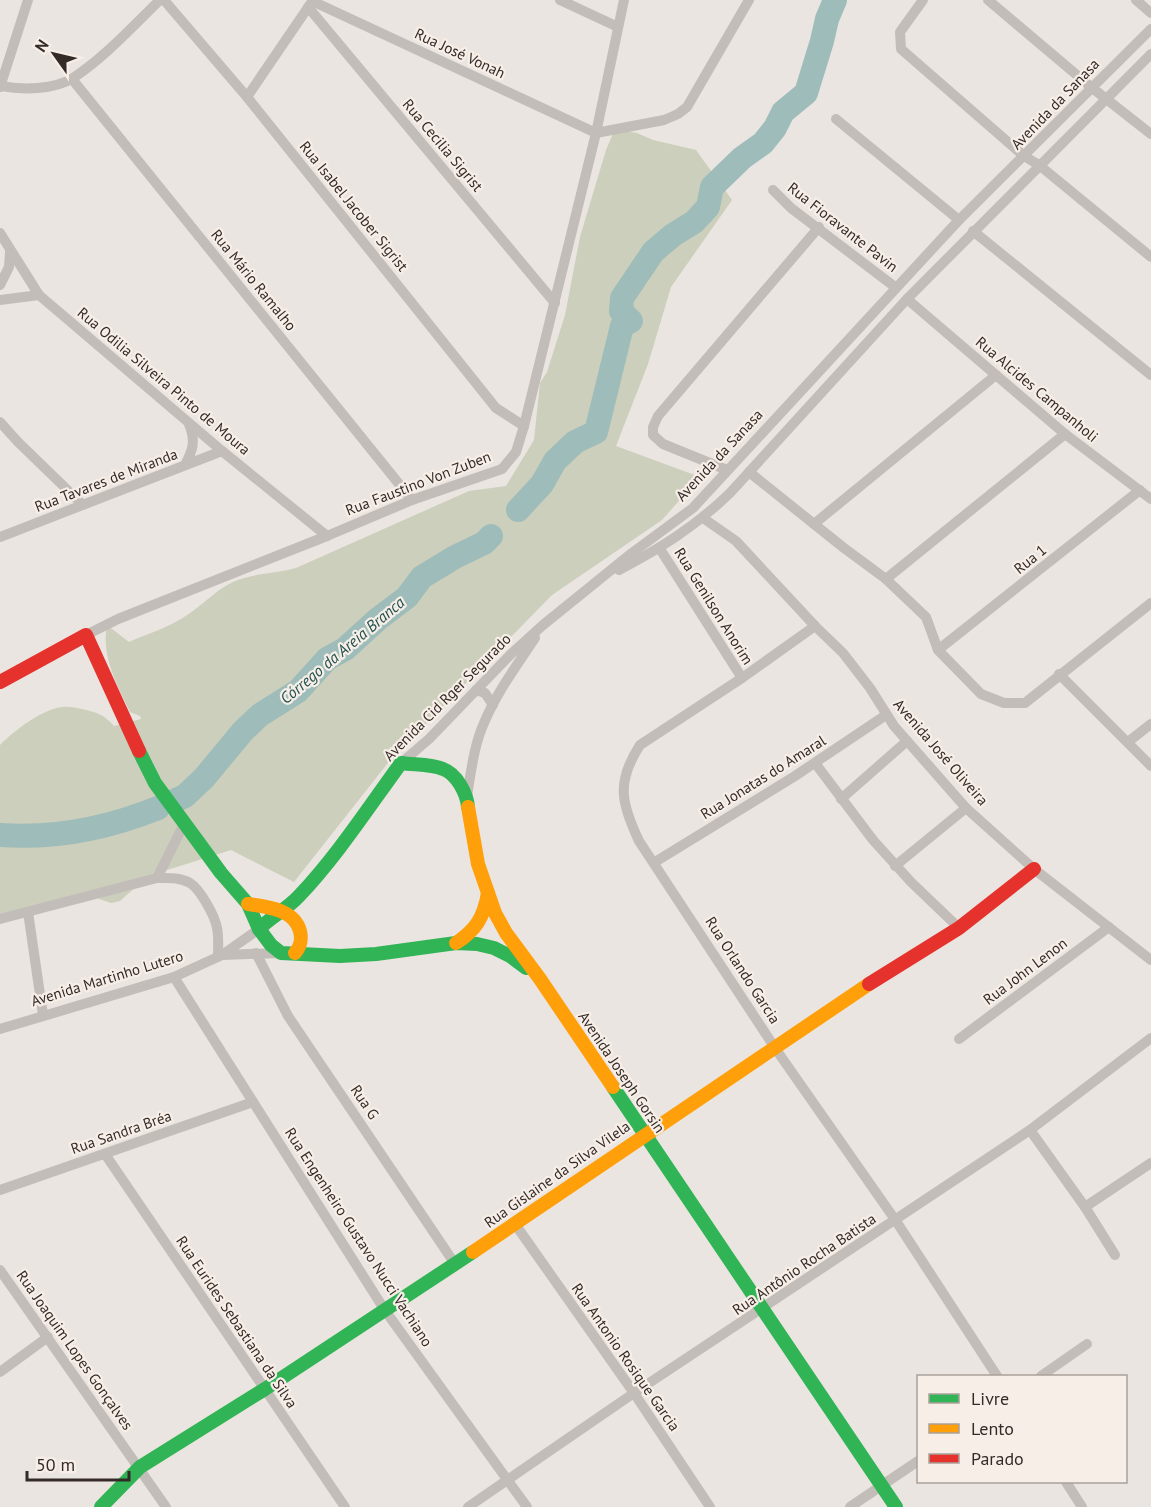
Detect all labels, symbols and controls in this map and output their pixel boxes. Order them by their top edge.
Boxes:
north arrow [24,24,84,84]
street label: Rua José Vonah [412,24,508,82]
text: N [30,36,53,56]
street label: Avenida da Sanasa [1007,55,1103,153]
street label: Rua Cecilia Sigrist [399,95,487,195]
street label: Rua Isabel Jacober Sigrist [296,137,412,275]
street label: Rua Fioravante Pavin [784,178,902,276]
street label: Rua Mário Ramalho [207,225,301,335]
street label: Rua Odilia Silveira Pinto de Moura [74,303,254,459]
street label: Rua Alcides Campanholi [972,332,1102,446]
street label: Avenida da Sanasa [671,405,767,505]
street label: Rua Tavares de Miranda [32,444,180,516]
street label: Rua Faustino Von Zuben [343,446,493,520]
street label: Rua 1 [1010,540,1050,578]
street label: Rua Genilson Anorim [670,544,758,668]
water label: Córrego da Areia Branca [276,592,408,708]
street label: Avenida Cid Rger Segurado [379,629,515,765]
street label: Avenida José Oliveira [890,695,992,809]
street label: Rua Jonatas do Amaral [697,730,830,823]
street label: Rua Orlando Garcia [701,913,785,1027]
street label: Rua John Lenon [979,933,1071,1009]
street label: Avenida Martinho Lutero [29,946,185,1010]
street label: Avenida Joseph Gorsin [574,1008,670,1136]
street label: Rua G [347,1081,383,1123]
street label: Rua Sandra Bréa [68,1106,174,1158]
street label: Rua Gislaine da Silva Vilela [480,1116,634,1232]
street label: Rua Engenheiro Gustavo Nucci Vachiano [281,1124,437,1350]
street label: Rua Antônio Rocha Batista [729,1209,879,1319]
street label: Rua Eurides Sebastiana da Silva [172,1232,302,1412]
street label: Rua Joaquim Lopes Gonçalves [13,1267,137,1433]
street label: Rua Antonio Rosique Garcia [568,1279,684,1435]
legend [917,1375,1127,1483]
text: Livre [971,1387,1009,1410]
text: Lento [971,1417,1014,1440]
scale bar [27,1444,129,1482]
text: Parado [971,1447,1024,1470]
text: 50 m [36,1453,75,1476]

